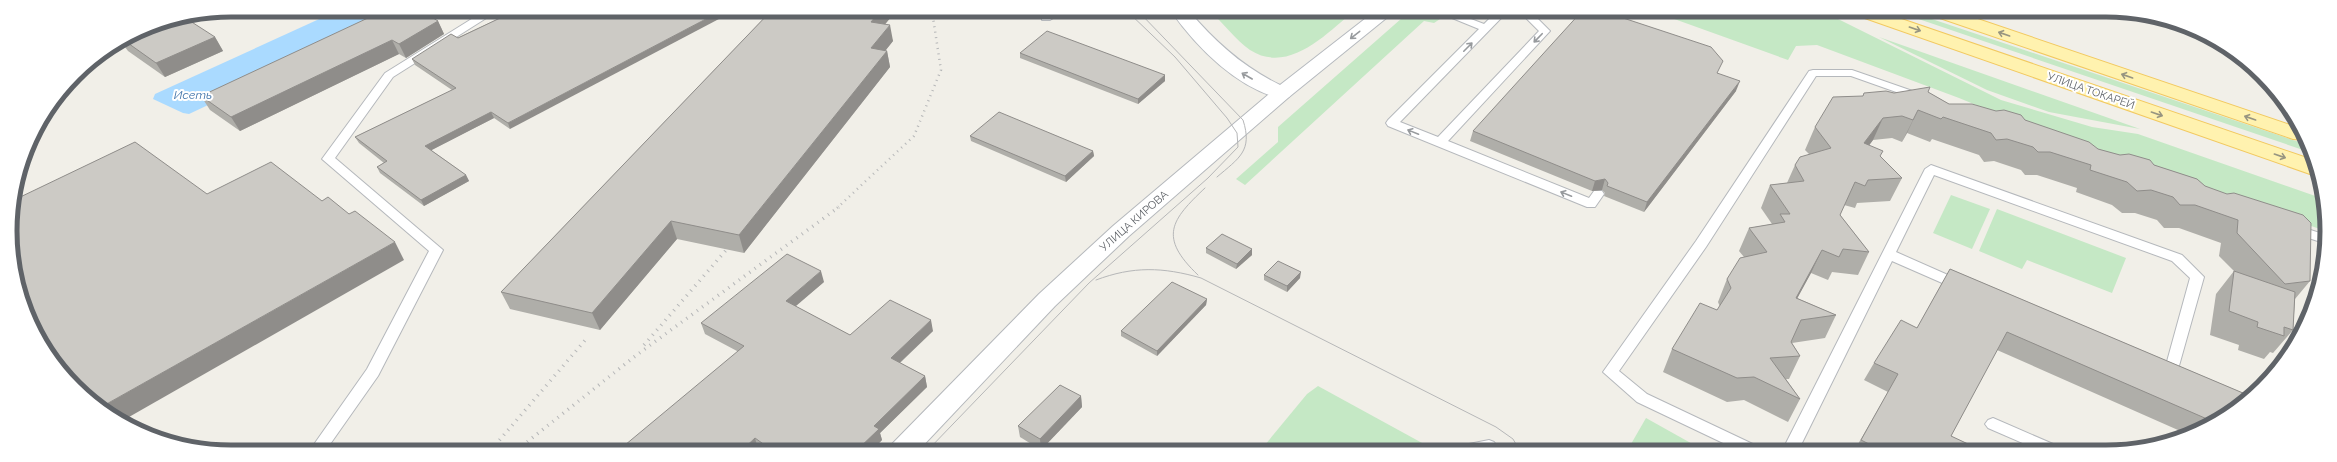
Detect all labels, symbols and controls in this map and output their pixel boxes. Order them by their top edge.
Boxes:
one-way arrow [1909,26,1921,34]
one-way arrow [1999,29,2011,37]
one-way arrow [1350,31,1361,40]
one-way arrow [1533,33,1543,43]
one-way arrow [1463,42,1473,52]
street label: УЛИЦА ТОКАРЕЙ [2045,70,2137,112]
one-way arrow [1241,71,1253,79]
one-way arrow [2122,71,2134,79]
water label: Исеть [174,88,212,102]
one-way arrow [2150,111,2162,119]
one-way arrow [2244,114,2257,121]
one-way arrow [1408,127,1420,135]
one-way arrow [2273,153,2285,161]
street label: УЛИЦА КИРОВА [1097,187,1171,254]
one-way arrow [1561,190,1573,197]

